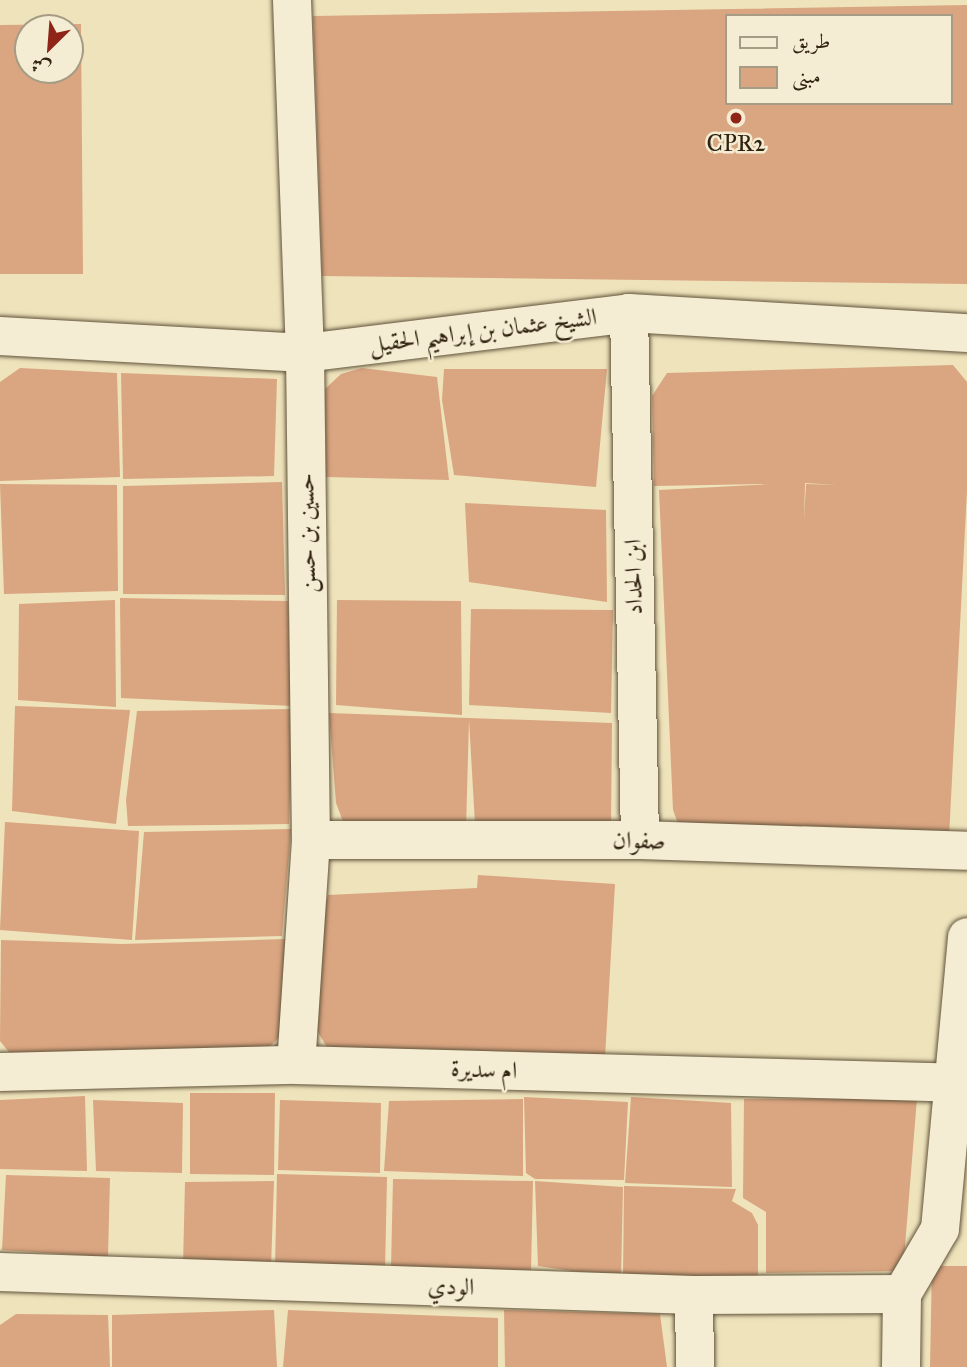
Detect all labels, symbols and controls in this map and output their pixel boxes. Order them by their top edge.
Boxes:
north arrow [14,14,84,84]
legend [726,14,953,105]
text: طريق [792,28,830,54]
text: ش [27,52,54,81]
text: مبنى [792,63,821,89]
marker: CPR2 [728,110,744,126]
place label: CPR2 [707,130,765,158]
street label: الشيخ عثمان بن إبراهيم الحقيل [367,303,599,359]
street label: حسين بن حسن [292,473,322,593]
street label: ابن الحداد [619,539,649,615]
street label: صفوان [612,826,666,856]
street label: ام سديرة [450,1054,518,1086]
street label: الودي [427,1272,475,1302]

